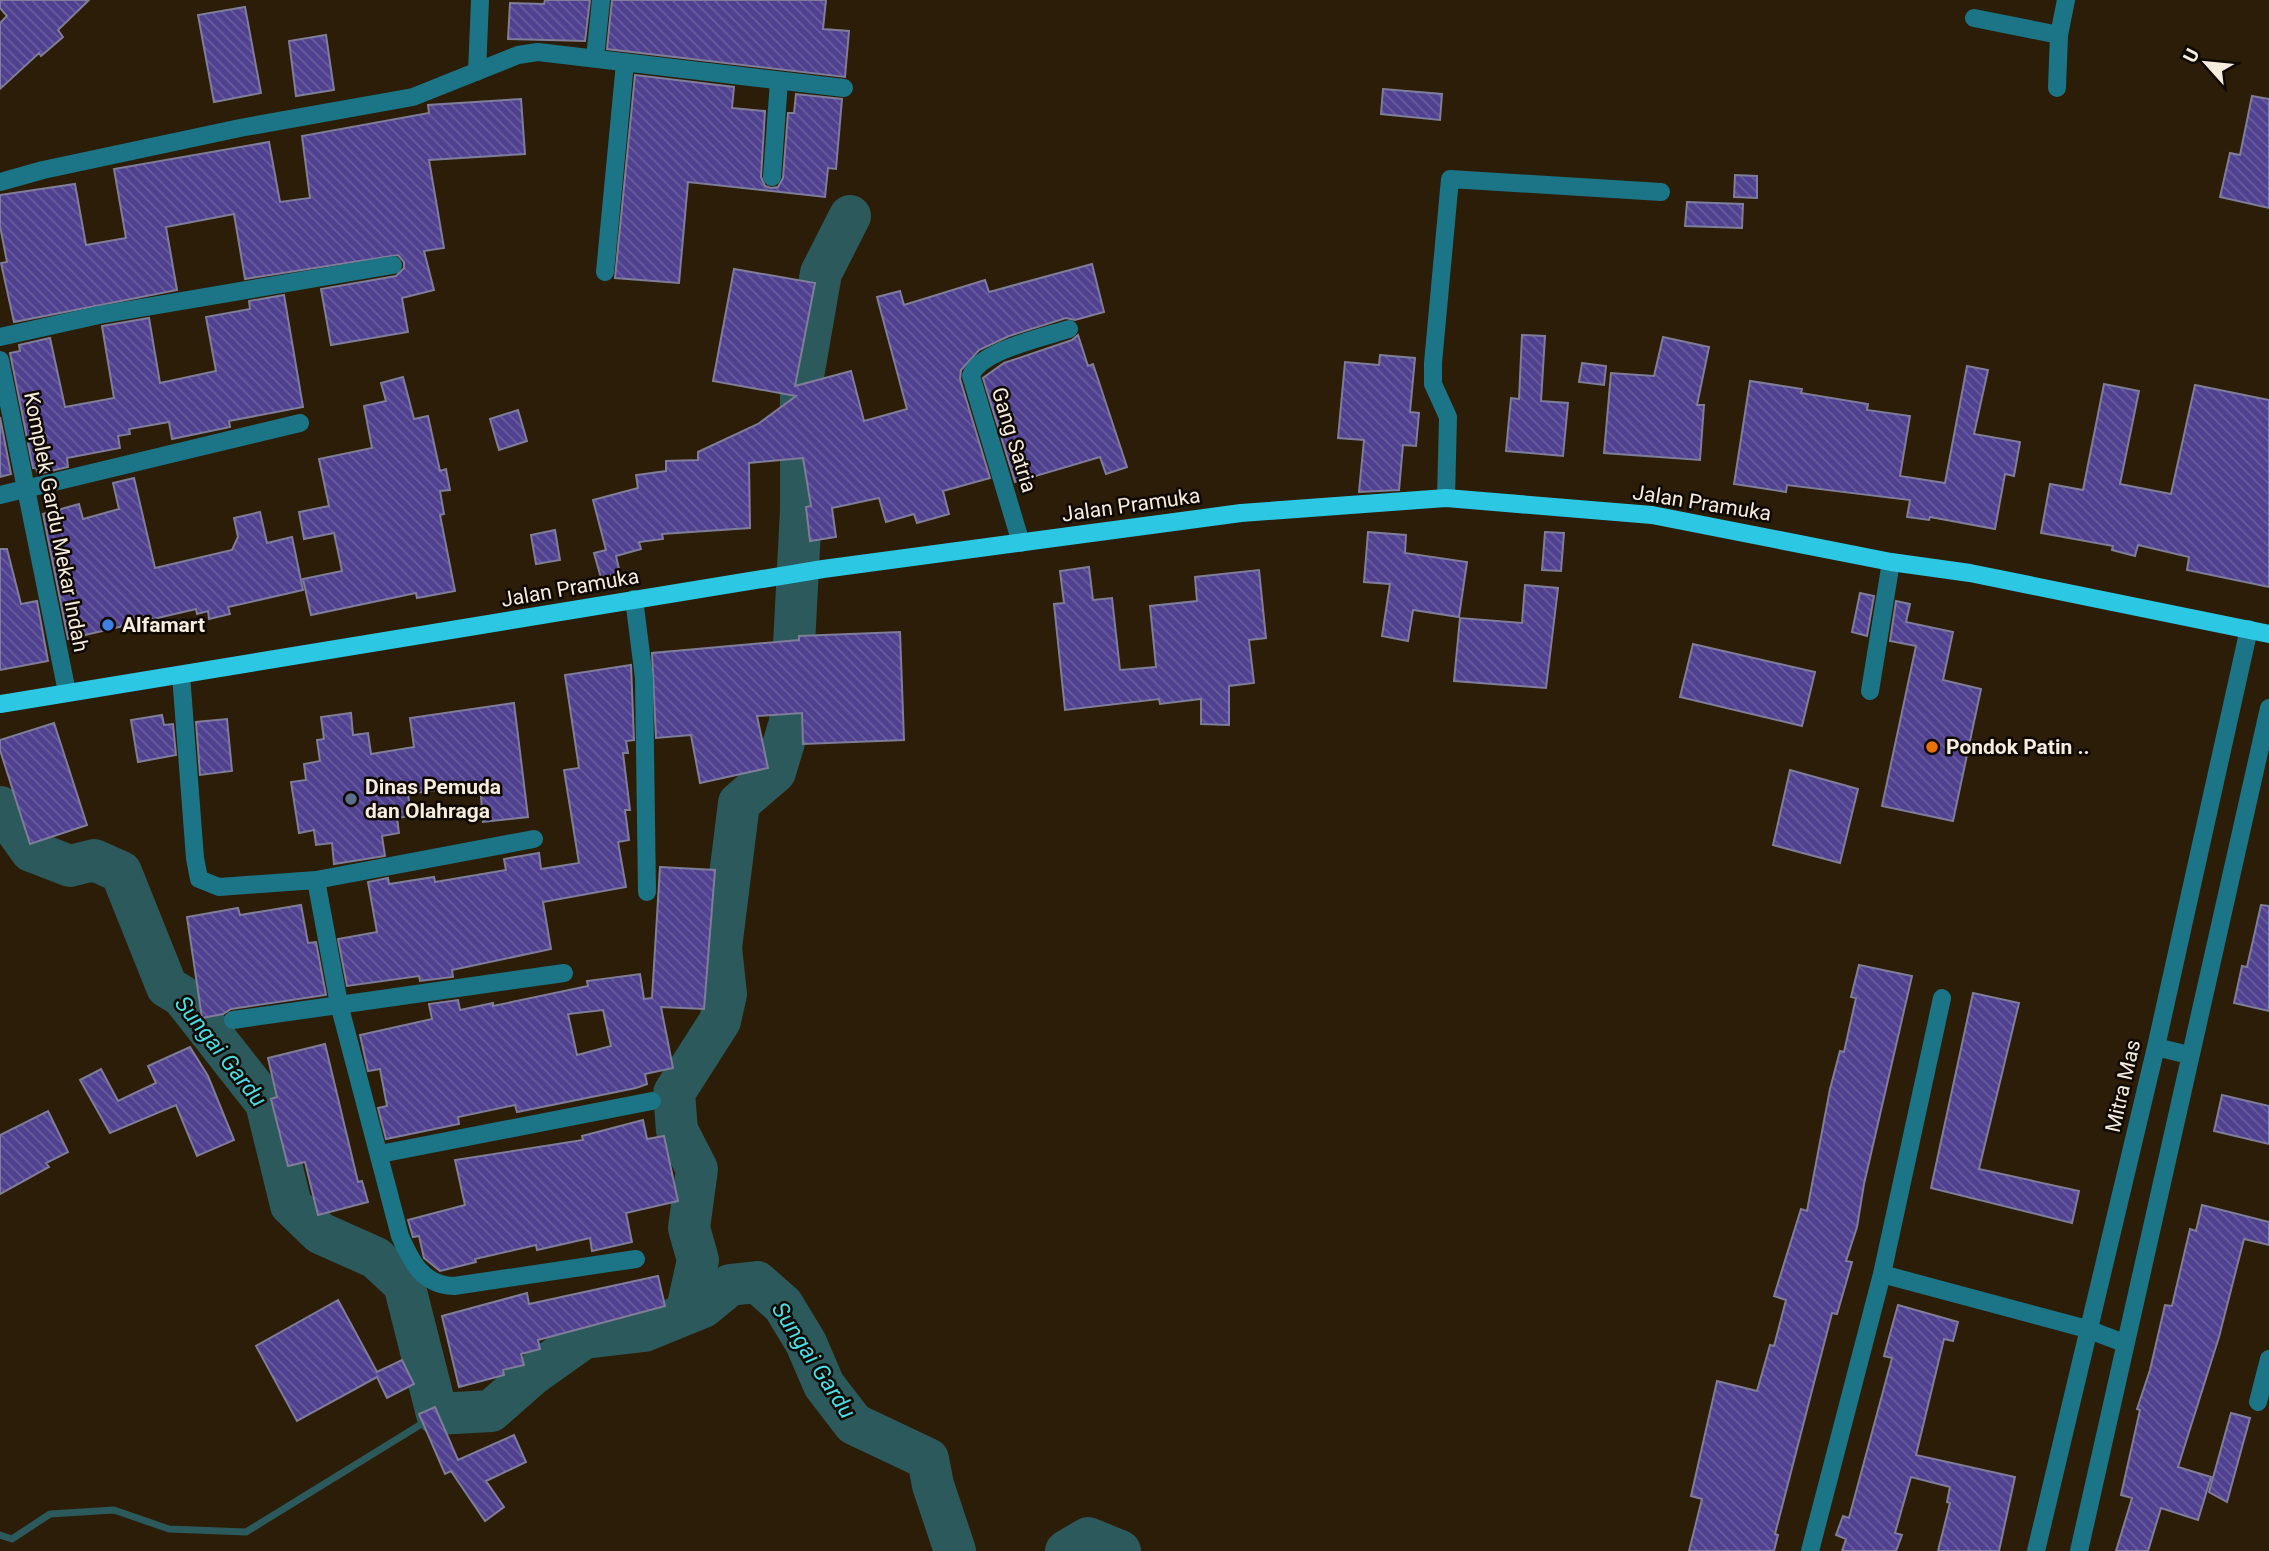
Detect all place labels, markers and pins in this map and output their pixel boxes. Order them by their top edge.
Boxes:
place label: Alfamart [122,613,205,637]
marker: Alfamart [100,617,116,633]
place label: Pondok Patin .. [1946,735,2090,759]
marker: Pondok Patin .. [1924,739,1940,755]
place label: Dinas Pemuda dan Olahraga [365,775,501,823]
marker: Dinas Pemuda dan Olahraga [343,791,359,807]

